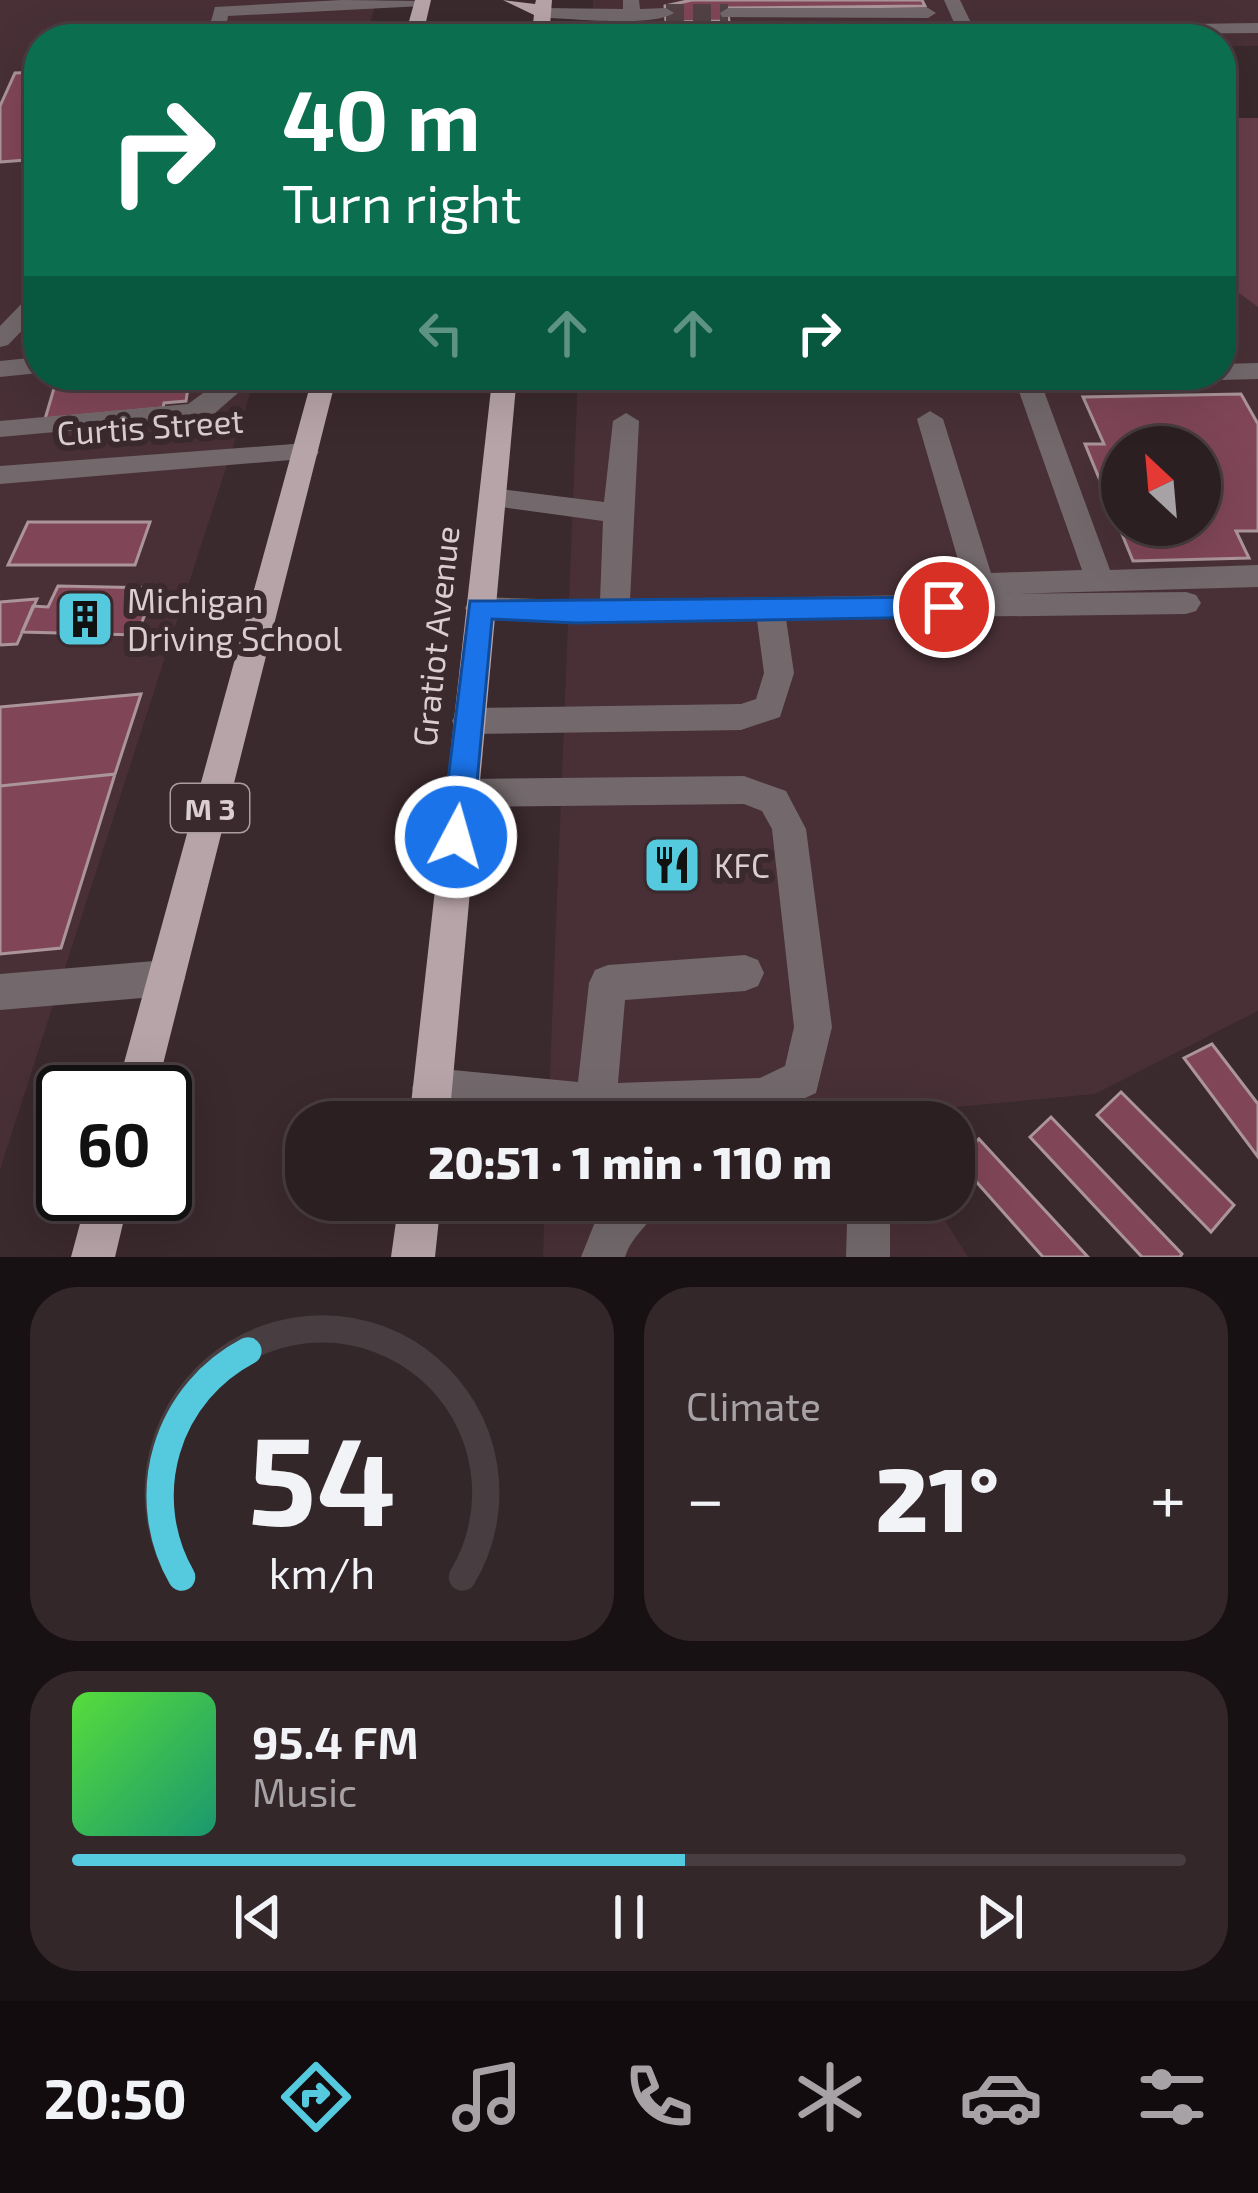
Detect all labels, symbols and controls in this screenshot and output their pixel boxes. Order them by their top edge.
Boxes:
text: 40 m [282,67,481,168]
icon: right [84,72,240,228]
text: Turn right [282,169,522,234]
icon: left [408,300,474,366]
icon: ahead [534,300,600,366]
icon: ahead [660,300,726,366]
icon: right [786,300,852,366]
street label: Curtis Street [55,400,245,452]
north arrow [1101,426,1221,546]
map controls [1101,426,1221,546]
street label: Gratiot Avenue [404,524,466,748]
pin [893,556,995,658]
icon: arrive [911,574,977,640]
place label: Michigan Driving School [127,580,342,658]
building icon: Michigan Driving School [54,588,116,650]
position arrow [393,774,519,900]
road number: M 3 [171,784,249,832]
restaurant icon: KFC [641,834,703,896]
place label: KFC [714,845,770,885]
speed limit sign: 60 [36,1065,192,1221]
text: 20:51 · 1 min · 110 m [428,1134,832,1188]
text: Climate [686,1382,821,1429]
text: 54 [248,1401,396,1551]
text: 21° [875,1442,999,1550]
text: − [686,1457,725,1536]
text: + [1150,1457,1186,1536]
text: km/h [269,1546,375,1598]
text: 95.4 FM [252,1714,419,1768]
text: Music [252,1768,357,1815]
icon: previous [225,1884,291,1950]
icon: pause [596,1884,662,1950]
icon: next [967,1884,1033,1950]
icon: directions [274,2055,358,2139]
icon: music [445,2055,529,2139]
icon: phone [617,2055,701,2139]
icon: climate [788,2055,872,2139]
icon: car [959,2055,1043,2139]
icon: filters [1130,2055,1214,2139]
text: 20:50 [44,2065,187,2130]

